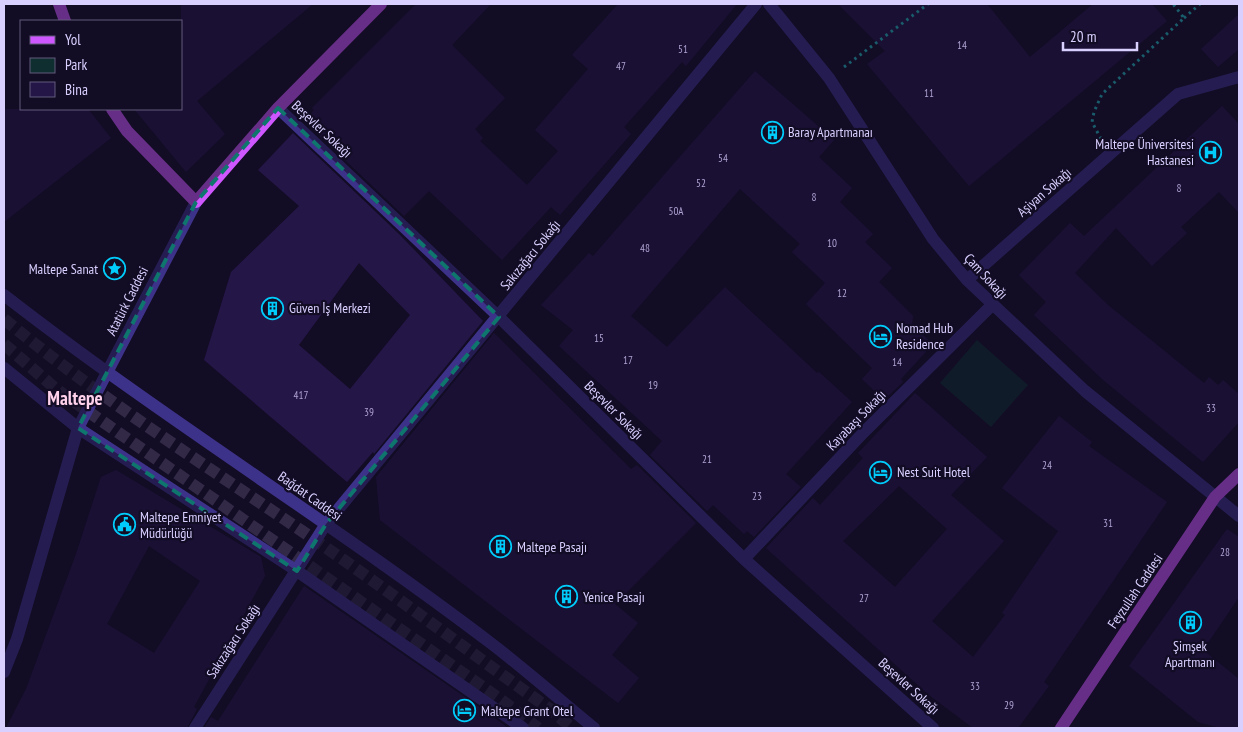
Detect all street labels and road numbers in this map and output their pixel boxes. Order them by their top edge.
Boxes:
street label: Beşevler Sokağı [288,96,356,162]
street label: Aşiyan Sokağı [1013,163,1075,221]
street label: Sakızağacı Sokağı [496,216,564,294]
street label: Çam Sokağı [960,249,1012,303]
street label: Atatürk Caddesi [102,263,152,339]
street label: Beşevler Sokağı [581,377,647,443]
street label: Kayabaşı Sokağı [823,386,889,454]
street label: Bağdat Caddesi [274,467,346,525]
street label: Feyzullah Caddesi [1103,550,1167,632]
street label: Sakızağacı Sokağı [202,600,264,682]
street label: Beşevler Sokağı [875,654,943,718]

